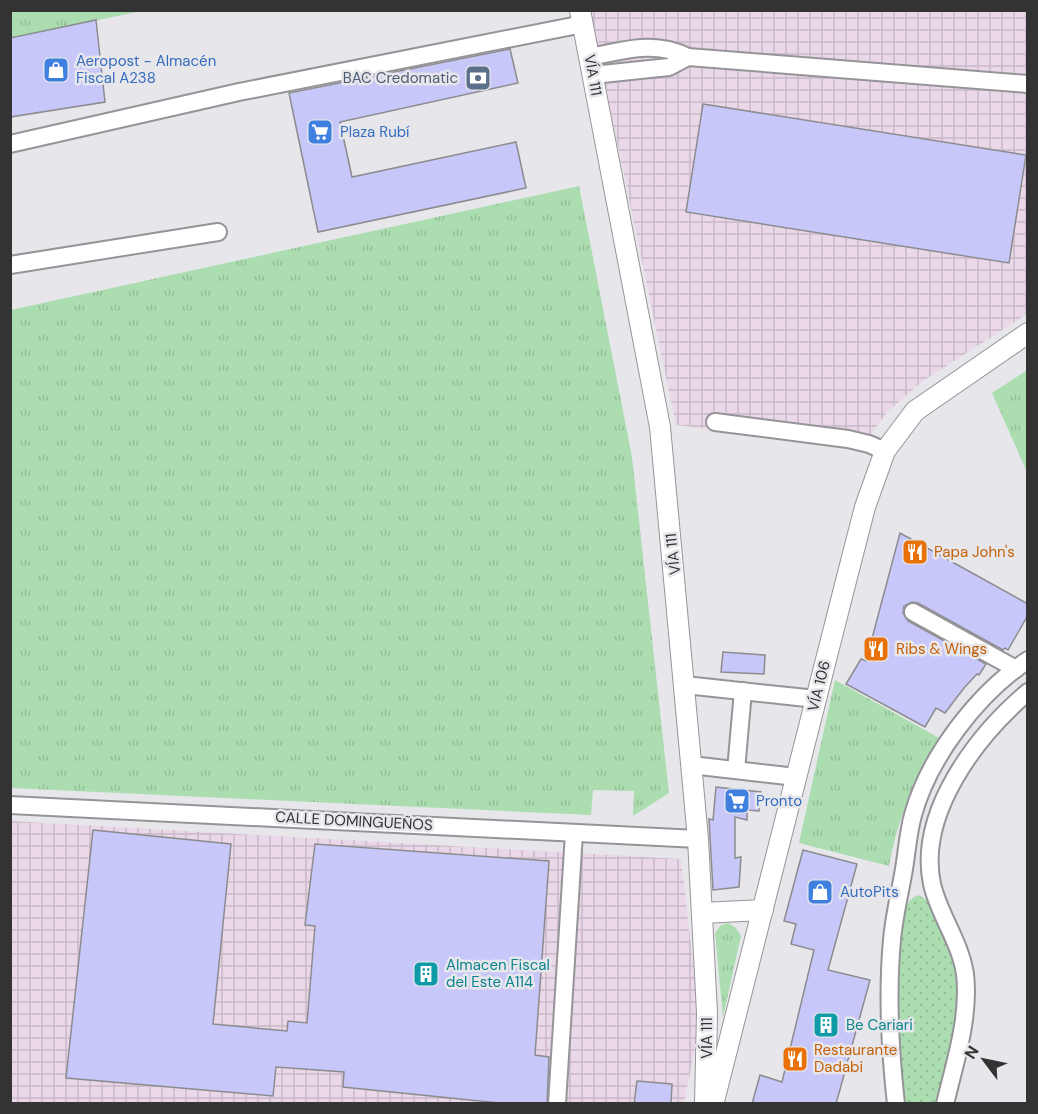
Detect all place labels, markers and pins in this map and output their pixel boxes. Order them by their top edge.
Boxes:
place label: Aeropost - Almacén Fiscal A238 [76,51,216,88]
shop icon: Aeropost - Almacén Fiscal A238 [41,55,71,85]
bank icon: BAC Credomatic [463,63,493,93]
place label: BAC Credomatic [343,68,458,88]
supermarket icon: Plaza Rubí [305,117,335,147]
place label: Plaza Rubí [340,122,410,142]
restaurant icon: Papa John's [900,537,930,567]
place label: Papa John's [934,542,1015,562]
restaurant icon: Ribs & Wings [861,634,891,664]
place label: Ribs & Wings [896,639,987,659]
supermarket icon: Pronto [722,786,752,816]
place label: Pronto [756,791,802,811]
shop icon: AutoPits [805,877,835,907]
place label: AutoPits [840,882,899,902]
place label: Almacen Fiscal del Este A114 [446,955,550,992]
building icon: Almacen Fiscal del Este A114 [411,959,441,989]
building icon: Be Cariari [811,1010,841,1040]
place label: Be Cariari [846,1015,913,1035]
place label: Restaurante Dadabi [814,1040,897,1077]
restaurant icon: Restaurante Dadabi [780,1044,810,1074]

